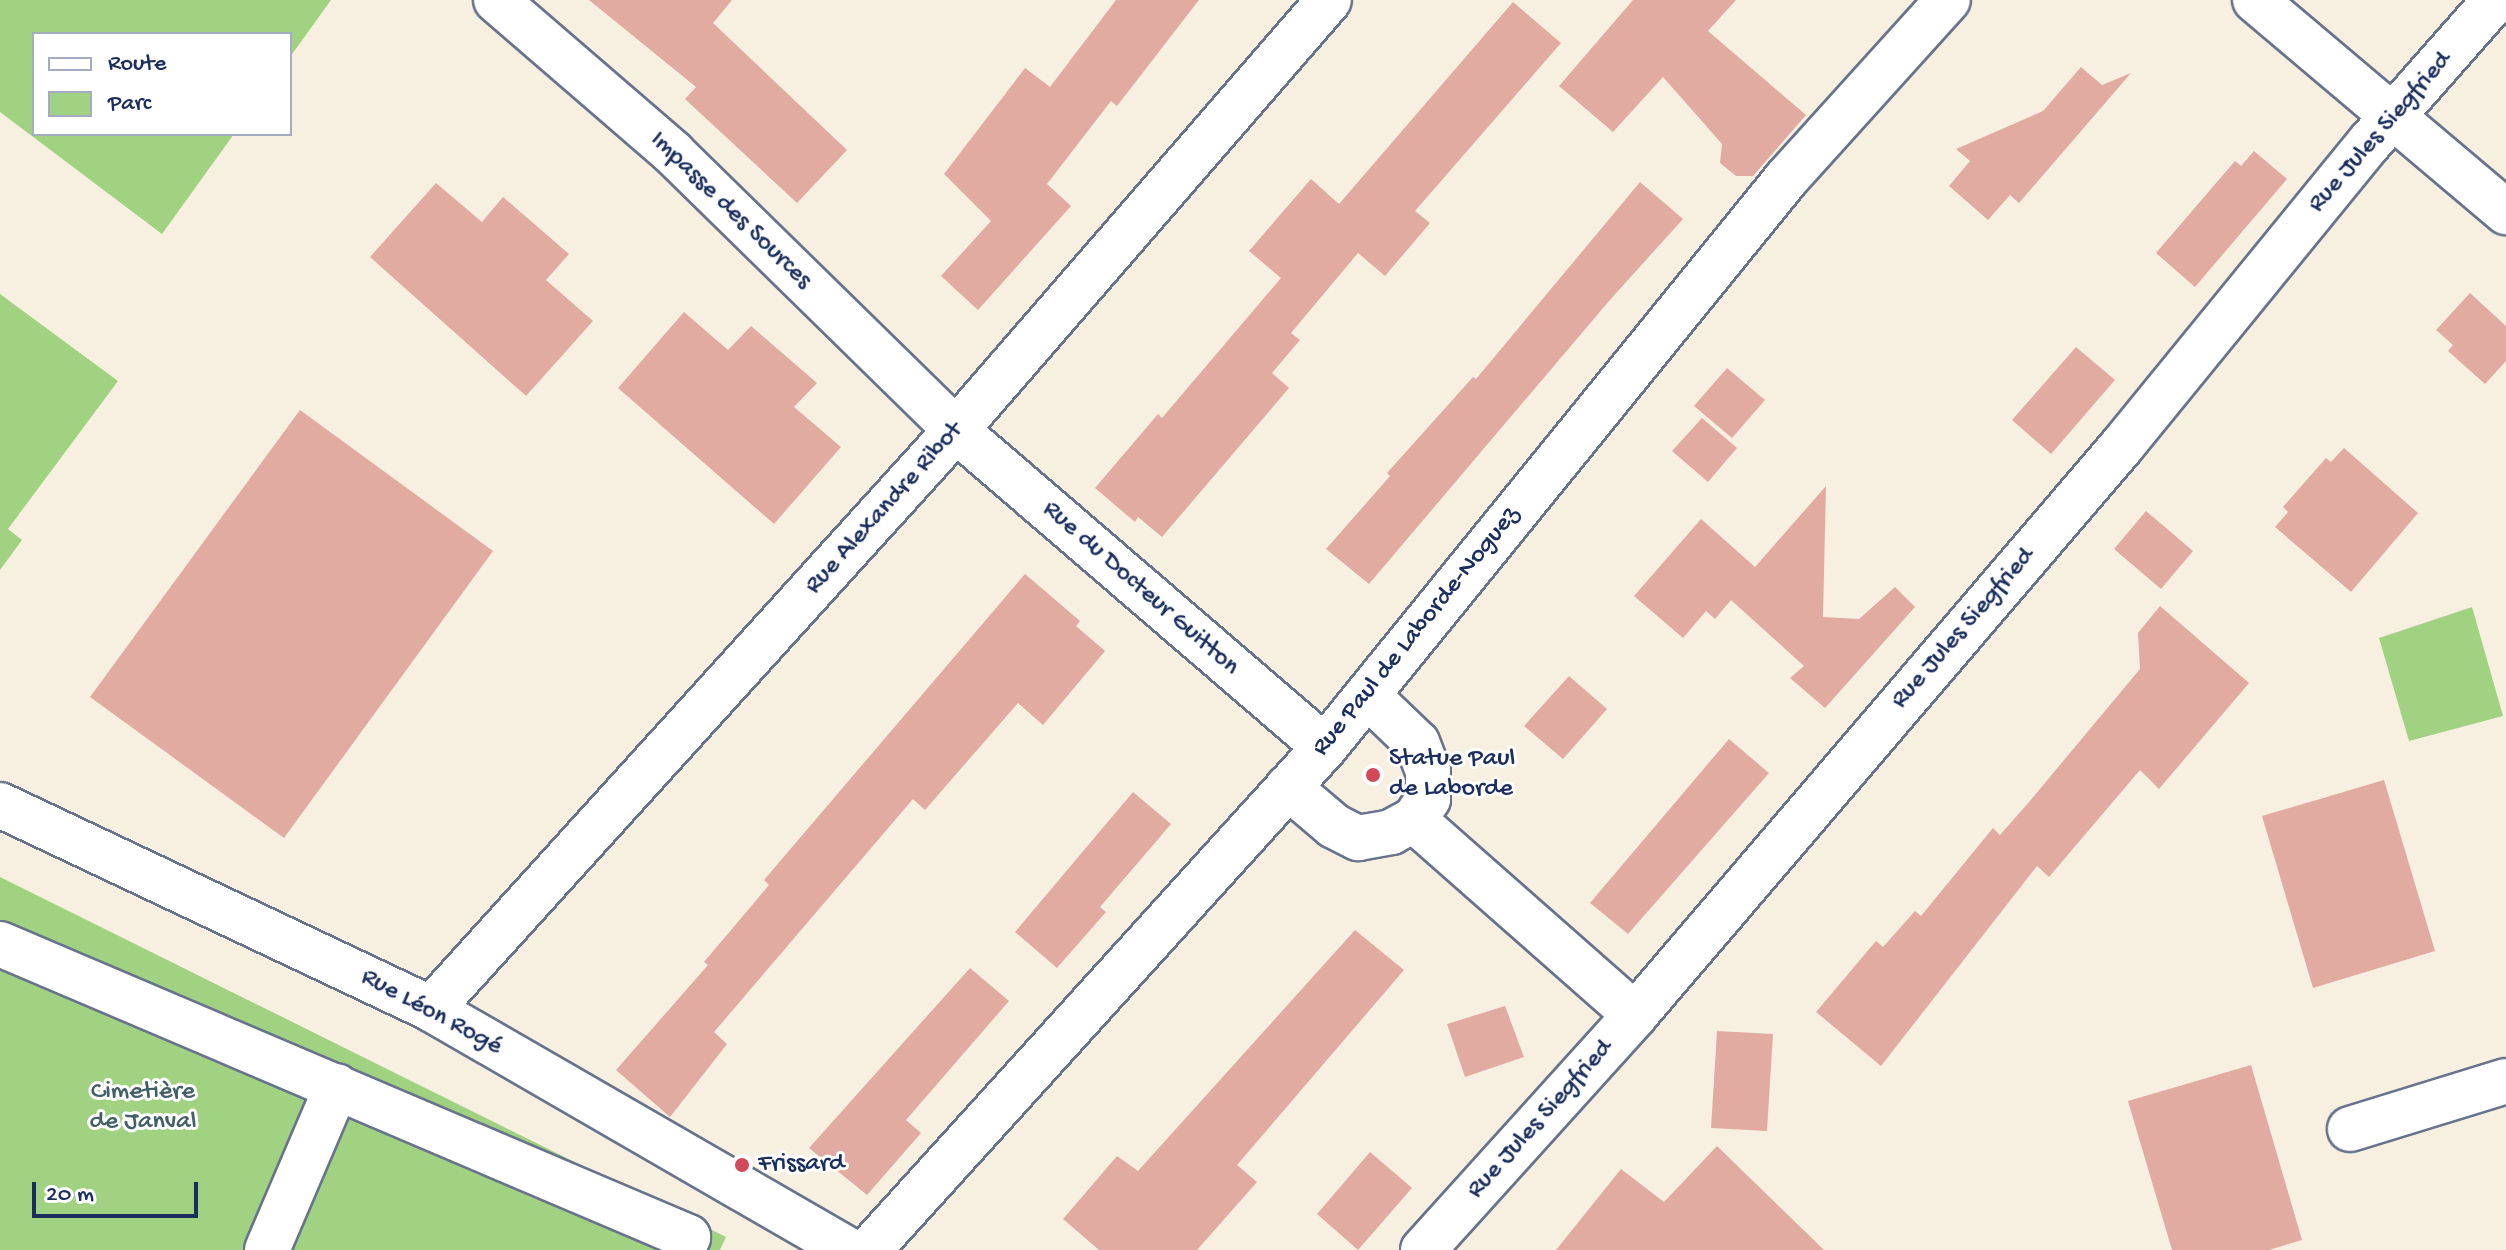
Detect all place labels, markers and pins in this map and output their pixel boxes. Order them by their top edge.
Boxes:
place label: Statue Paul de Laborde [1389,744,1515,806]
marker: Statue Paul de Laborde [1364,766,1382,784]
place label: Frissard [758,1149,844,1181]
marker: Frissard [733,1156,751,1174]

